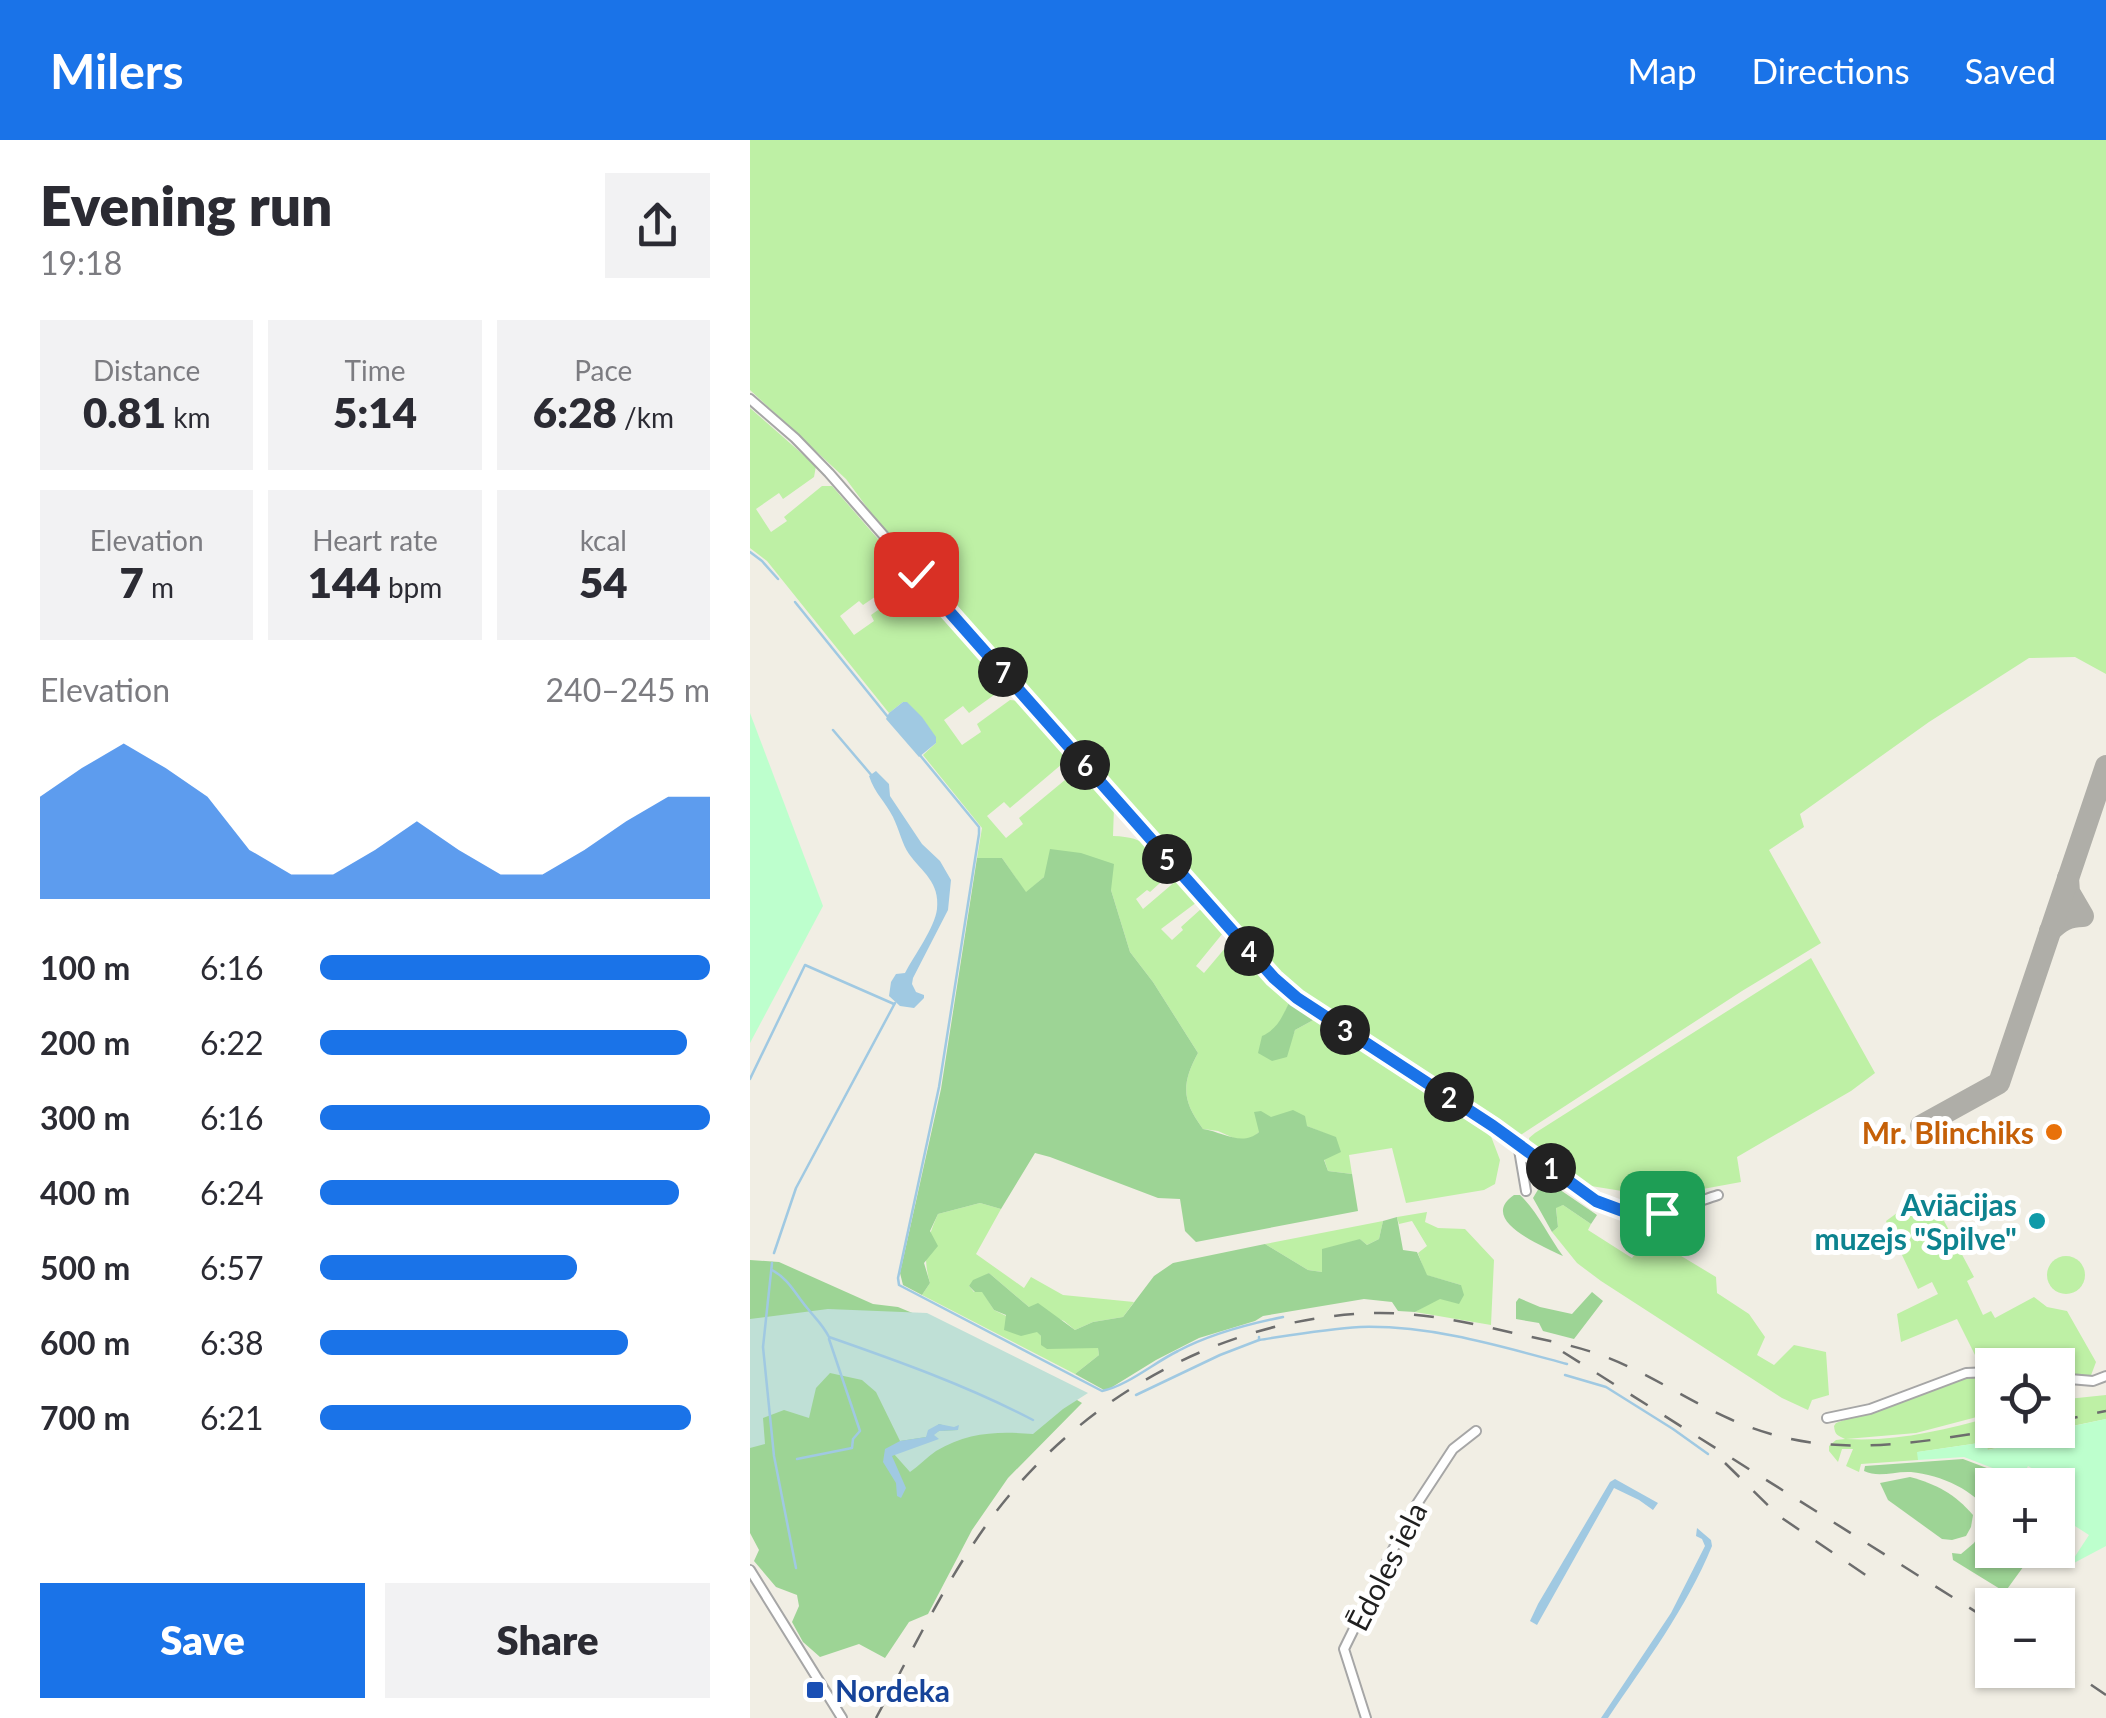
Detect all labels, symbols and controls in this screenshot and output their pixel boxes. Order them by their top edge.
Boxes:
text: Milers [50,42,184,99]
text: Map [1628,49,1697,91]
text: Directions [1752,49,1910,91]
text: Saved [1965,49,2056,91]
text: Evening run [40,172,332,238]
button: share [605,173,710,278]
text: 19:18 [40,243,122,282]
text: Distance [93,353,200,387]
text: Time [345,353,405,387]
text: Pace [574,353,632,387]
text: 0.81 [83,387,166,437]
text: 5:14 [333,387,417,437]
text: 6:28 [533,387,617,437]
text: km [166,400,210,434]
text: /km [617,400,674,434]
text: Elevation [90,523,204,557]
text: Heart rate [312,523,438,557]
text: kcal [580,523,627,557]
pin [874,532,959,617]
icon: check [889,547,944,602]
text: 7 [119,557,144,607]
text: 144 [308,557,381,607]
text: 54 [579,557,628,607]
text: m [144,570,174,604]
text: bpm [381,570,442,604]
pin: 7 [978,647,1028,697]
text: 7 [995,655,1011,689]
text: Elevation [40,670,170,709]
text: 240–245 m [546,670,710,709]
pin: 6 [1060,740,1110,790]
text: 6 [1077,748,1093,782]
pin: 5 [1142,834,1192,884]
text: 5 [1159,842,1175,876]
pin: 4 [1224,926,1274,976]
text: 4 [1241,934,1257,968]
text: 100 m [40,948,130,987]
text: 6:16 [200,948,264,987]
pin: 3 [1320,1005,1370,1055]
text: 3 [1337,1013,1353,1047]
text: 200 m [40,1023,130,1062]
text: 6:22 [200,1023,264,1062]
pin: 2 [1424,1072,1474,1122]
text: 2 [1441,1080,1457,1114]
text: 300 m [40,1098,130,1137]
text: 6:16 [200,1098,264,1137]
place label: Mr. Blinchiks [1862,1114,2034,1150]
marker: Mr. Blinchiks [2043,1121,2065,1143]
pin: 1 [1526,1143,1576,1193]
text: 1 [1543,1151,1559,1185]
pin [1620,1171,1705,1256]
text: 400 m [40,1173,130,1212]
text: 6:24 [200,1173,264,1212]
icon: arrive [1635,1186,1690,1241]
place label: Aviācijas muzejs "Spilve" [1815,1186,2017,1256]
marker: Aviācijas muzejs "Spilve" [2026,1210,2048,1232]
text: 500 m [40,1248,130,1287]
text: 6:57 [200,1248,264,1287]
text: 600 m [40,1323,130,1362]
text: 6:38 [200,1323,264,1362]
map controls [1975,1348,2075,1688]
button: locate [1975,1348,2075,1448]
text: 700 m [40,1398,130,1437]
text: 6:21 [200,1398,264,1437]
button: + [1975,1468,2075,1568]
street label: Ēdoles iela [1338,1496,1434,1636]
button: Save [40,1583,365,1698]
button: Share [385,1583,710,1698]
button: − [1975,1588,2075,1688]
place label: Nordeka [835,1672,950,1708]
marker: Nordeka [804,1679,826,1701]

